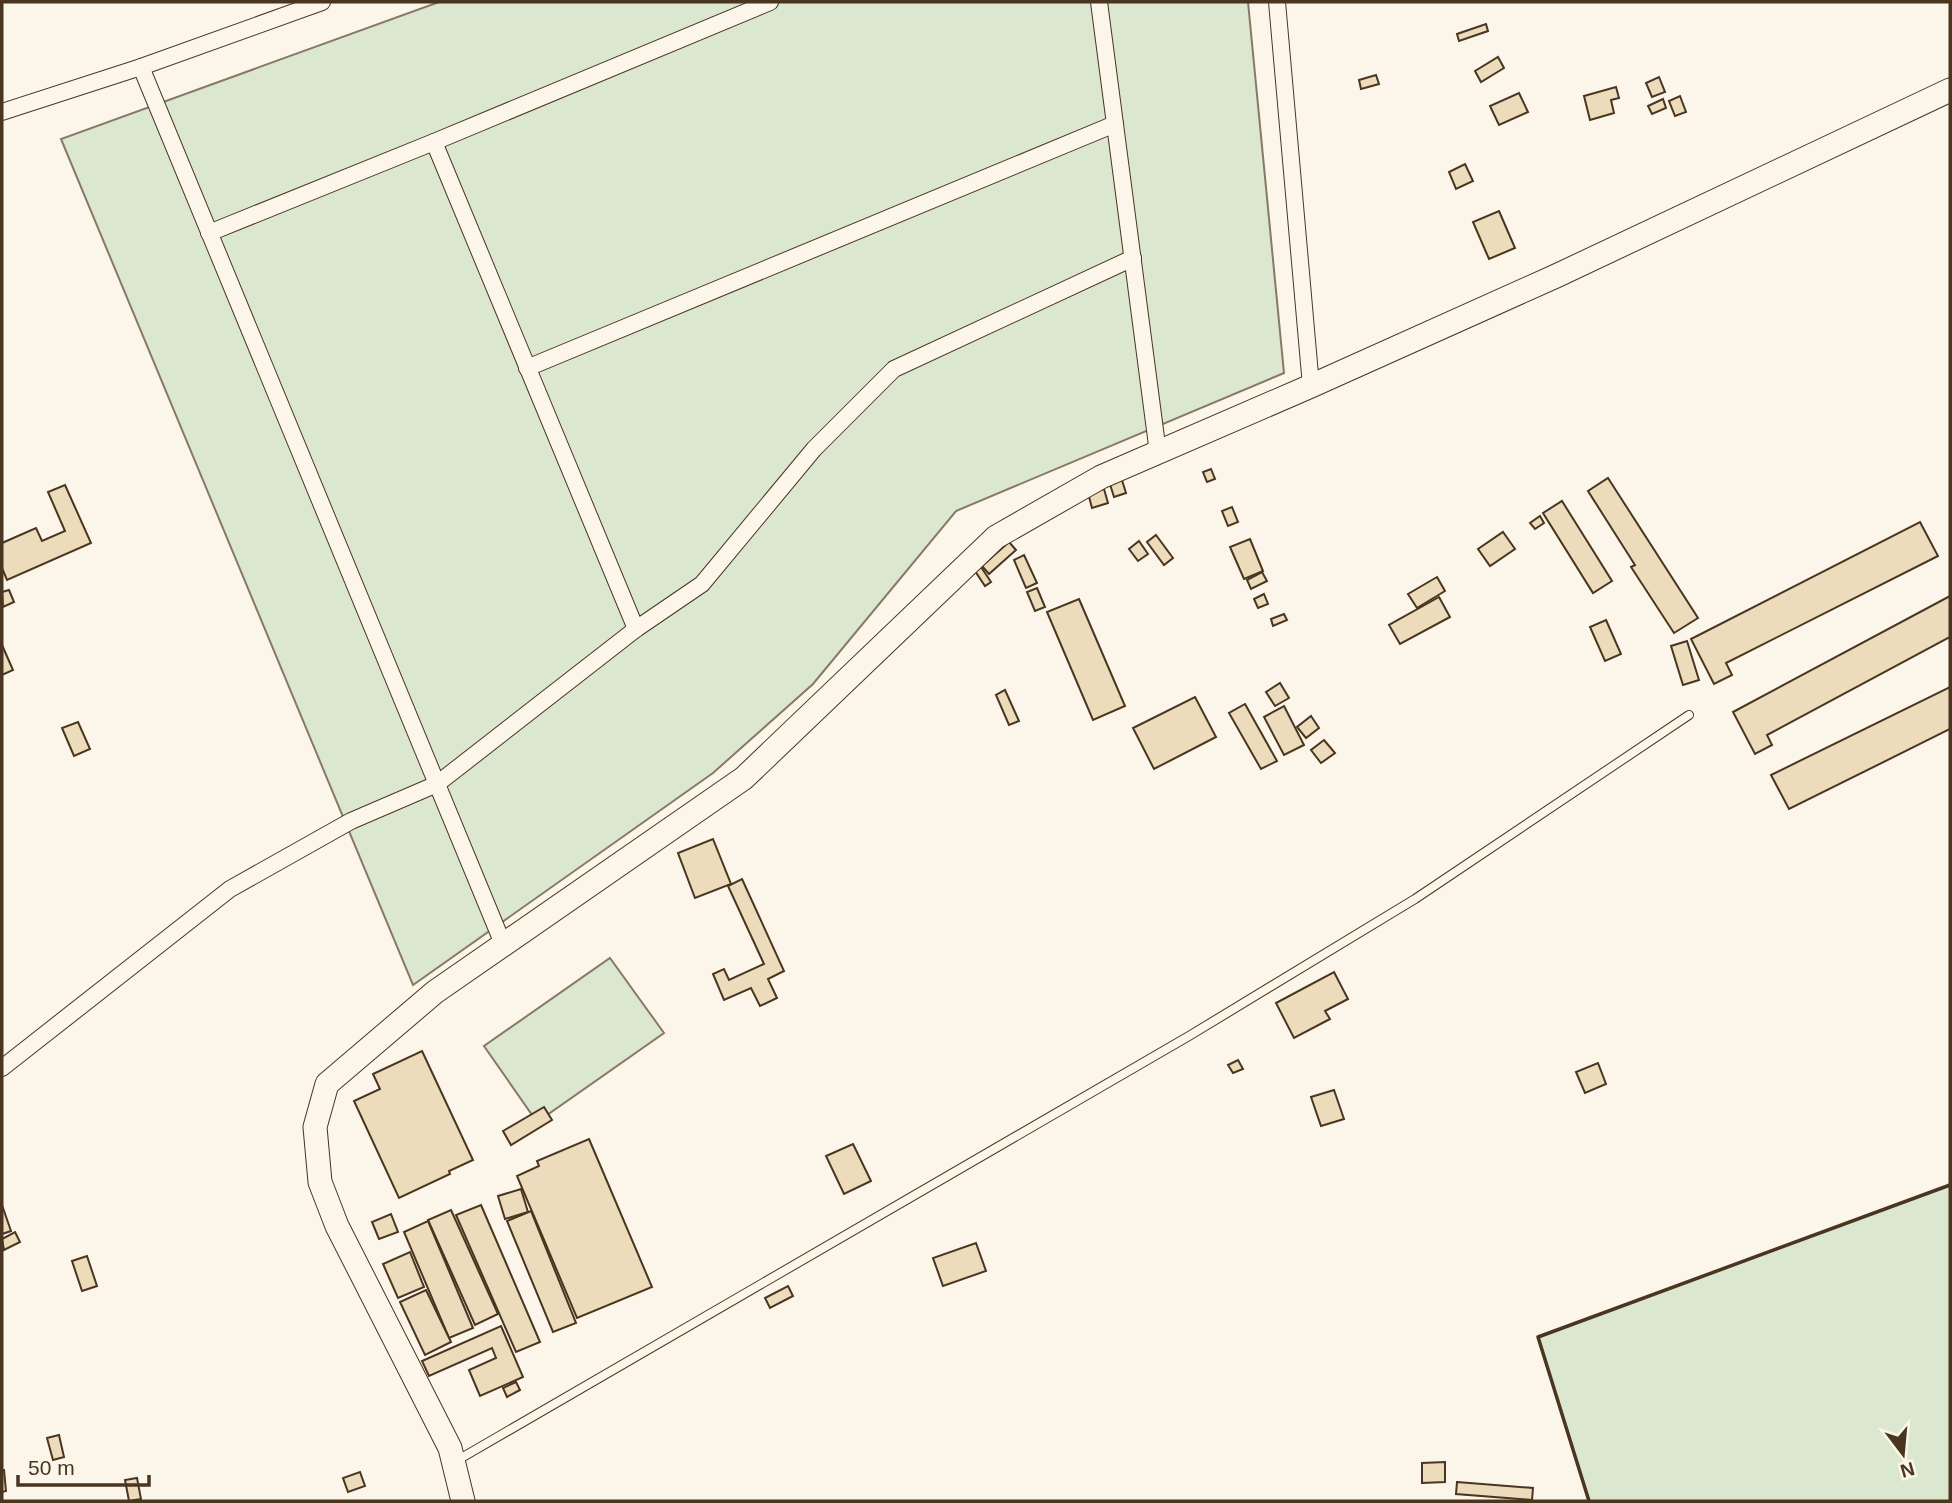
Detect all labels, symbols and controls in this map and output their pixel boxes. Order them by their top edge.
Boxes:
north arrow [1868,1419,1938,1489]
scale bar [18,1444,149,1488]
text: 50 m [28,1456,75,1479]
text: N [1898,1458,1917,1482]

